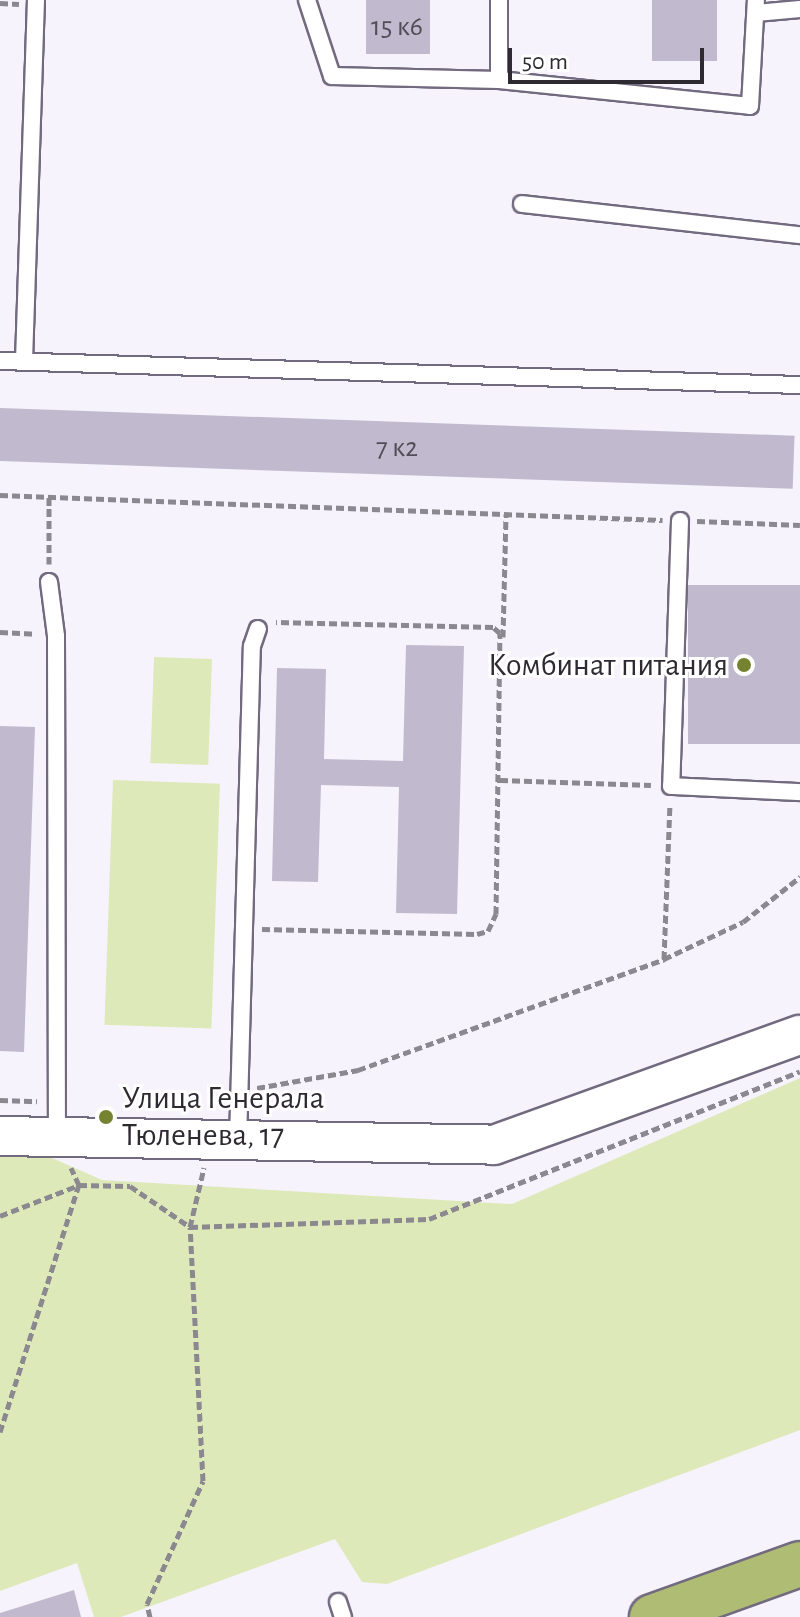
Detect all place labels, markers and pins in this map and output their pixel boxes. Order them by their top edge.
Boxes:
place label: Комбинат питания [488,646,728,684]
marker: Комбинат питания [735,656,753,674]
place label: Улица Генерала Тюленева, 17 [122,1080,324,1155]
marker: Улица Генерала Тюленева, 17 [97,1108,115,1126]

